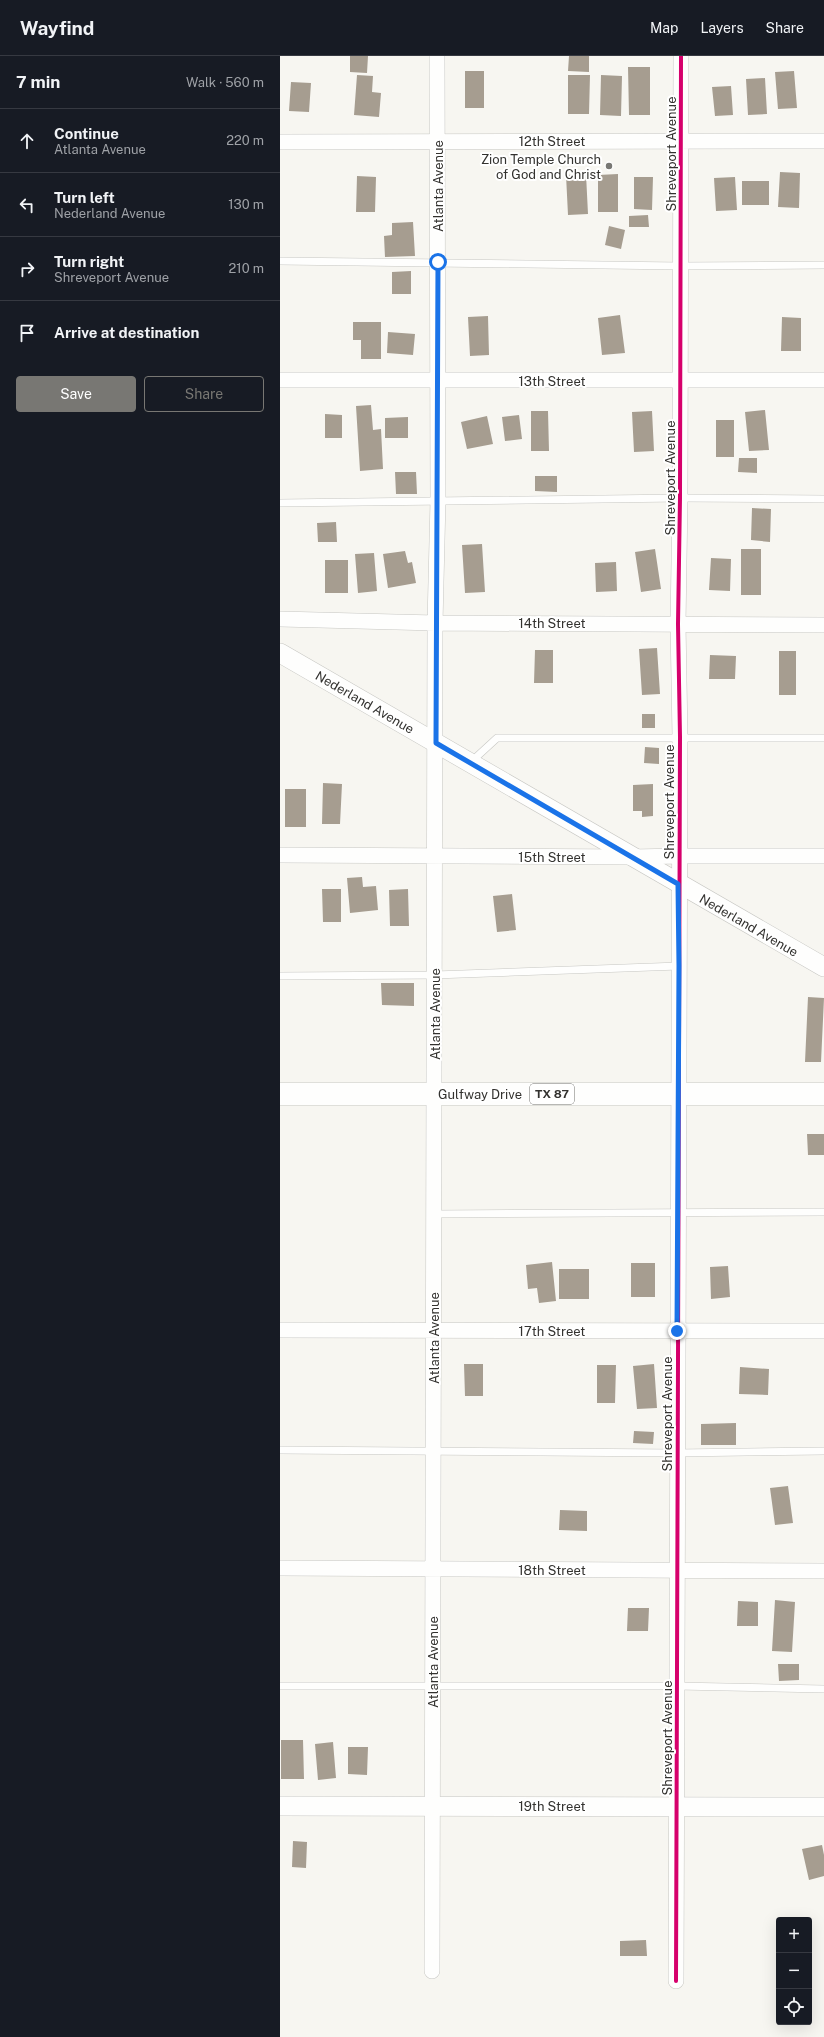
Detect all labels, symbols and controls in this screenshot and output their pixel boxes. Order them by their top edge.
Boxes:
text: Wayfind [20,17,94,39]
text: Map [650,20,678,36]
text: Layers [700,20,744,36]
text: Share [766,20,804,36]
text: 7 min [16,72,60,92]
text: Walk · 560 m [186,75,264,90]
street label: Shreveport Avenue [664,96,679,212]
text: Continue [54,125,119,142]
icon: ahead [16,130,38,152]
text: 220 m [226,133,264,148]
street label: 12th Street [519,134,585,149]
street label: Atlanta Avenue [431,140,446,232]
text: Atlanta Avenue [54,142,146,157]
place label: Zion Temple Church of God and Christ [481,152,601,182]
marker: Zion Temple Church of God and Christ [604,161,614,171]
text: Turn left [54,189,115,206]
icon: left [16,194,38,216]
text: 130 m [228,197,264,212]
text: Nederland Avenue [54,206,165,221]
text: Turn right [54,253,124,270]
route start [429,253,447,271]
icon: right [16,258,38,280]
text: 210 m [229,261,264,276]
text: Shreveport Avenue [54,270,169,285]
icon: arrive [16,322,38,344]
text: Arrive at destination [54,324,199,341]
street label: 13th Street [518,374,586,389]
button: Save [16,376,136,412]
button: Share [144,376,264,412]
street label: Shreveport Avenue [663,420,678,536]
street label: 14th Street [518,616,586,631]
street label: Nederland Avenue [313,668,417,737]
street label: Shreveport Avenue [662,744,677,860]
street label: 15th Street [518,850,586,865]
street label: Nederland Avenue [697,891,801,960]
street label: Atlanta Avenue [428,968,443,1060]
road number: TX 87 [530,1084,574,1104]
street label: Gulfway Drive [438,1087,522,1102]
street label: Atlanta Avenue [427,1292,442,1384]
route end [668,1322,686,1340]
street label: 17th Street [519,1324,585,1339]
street label: Shreveport Avenue [660,1356,675,1472]
street label: 18th Street [518,1563,586,1578]
street label: Atlanta Avenue [426,1616,441,1708]
street label: Shreveport Avenue [660,1680,675,1796]
street label: 19th Street [518,1799,586,1814]
map controls [776,1917,812,2025]
button: + [776,1917,812,1953]
button: − [776,1953,812,1989]
button: locate [776,1989,812,2025]

